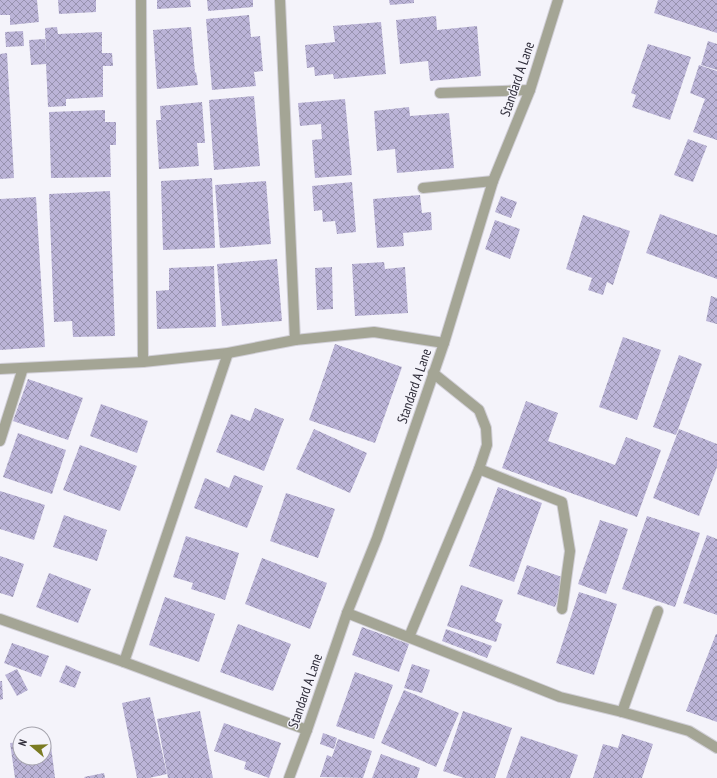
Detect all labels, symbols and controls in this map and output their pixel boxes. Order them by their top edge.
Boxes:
street label: Standard A Lane [496,39,538,119]
street label: Standard A Lane [393,346,435,426]
street label: Standard A Lane [284,651,326,731]
north arrow [12,726,52,766]
text: N [15,738,30,748]

